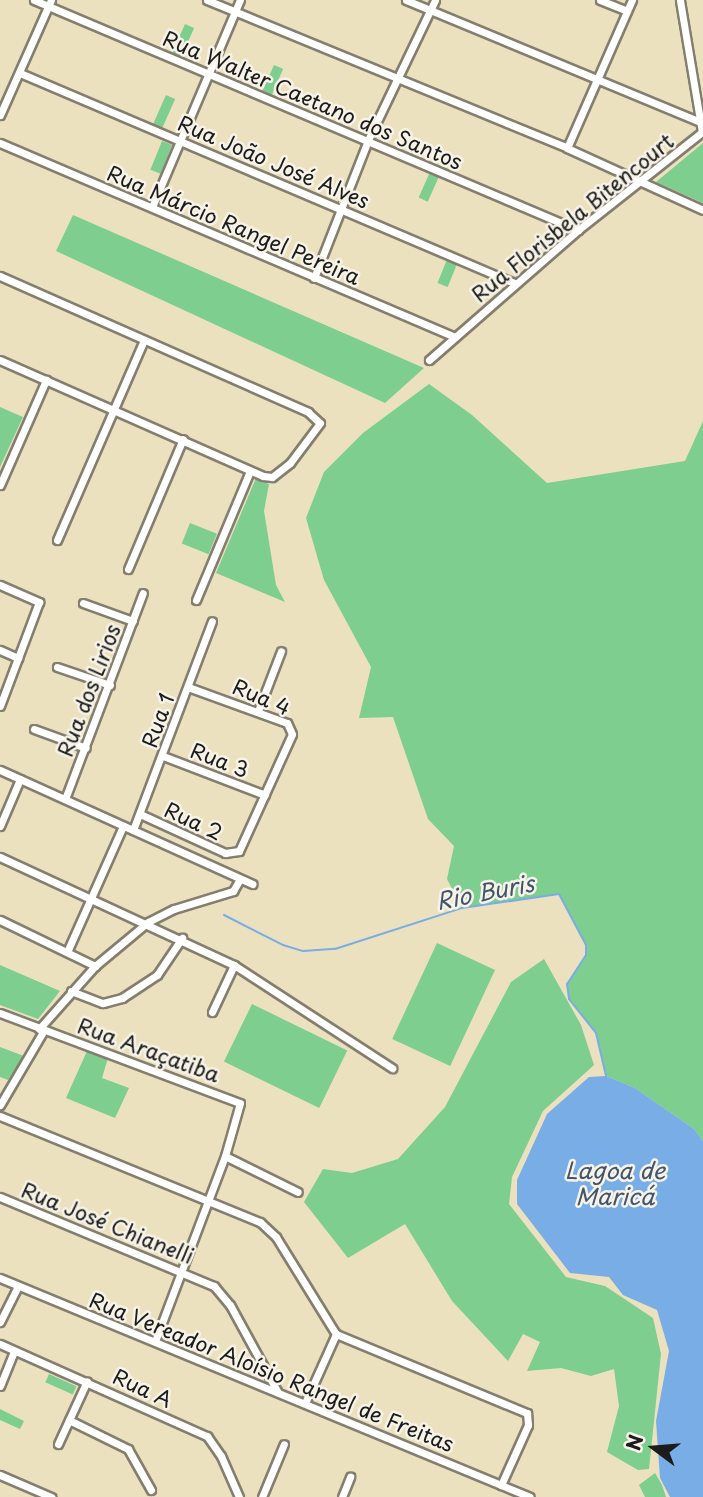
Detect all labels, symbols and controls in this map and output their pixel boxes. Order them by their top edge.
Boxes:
street label: Rua Walter Caetano dos Santos [159,24,467,174]
street label: Rua João José Alves [175,109,373,213]
street label: Rua Florisbela Bitencourt [465,127,679,307]
street label: Rua Márcio Rangel Pereira [104,159,364,289]
street label: Rua dos Lirios [51,620,125,760]
street label: Rua 4 [229,672,295,720]
street label: Rua 1 [135,689,179,751]
street label: Rua 3 [187,736,253,782]
street label: Rua 2 [161,795,227,845]
water label: Rio Buris [433,869,537,915]
street label: Rua Araçatiba [75,1012,223,1086]
water label: Lagoa de Maricá [565,1156,665,1210]
street label: Rua José Chianelli [17,1176,199,1268]
street label: Rua Vereador Aloísio Rangel de Freitas [85,1286,459,1456]
street label: Rua A [109,1362,177,1412]
north arrow [619,1413,689,1483]
text: N [618,1431,649,1453]

